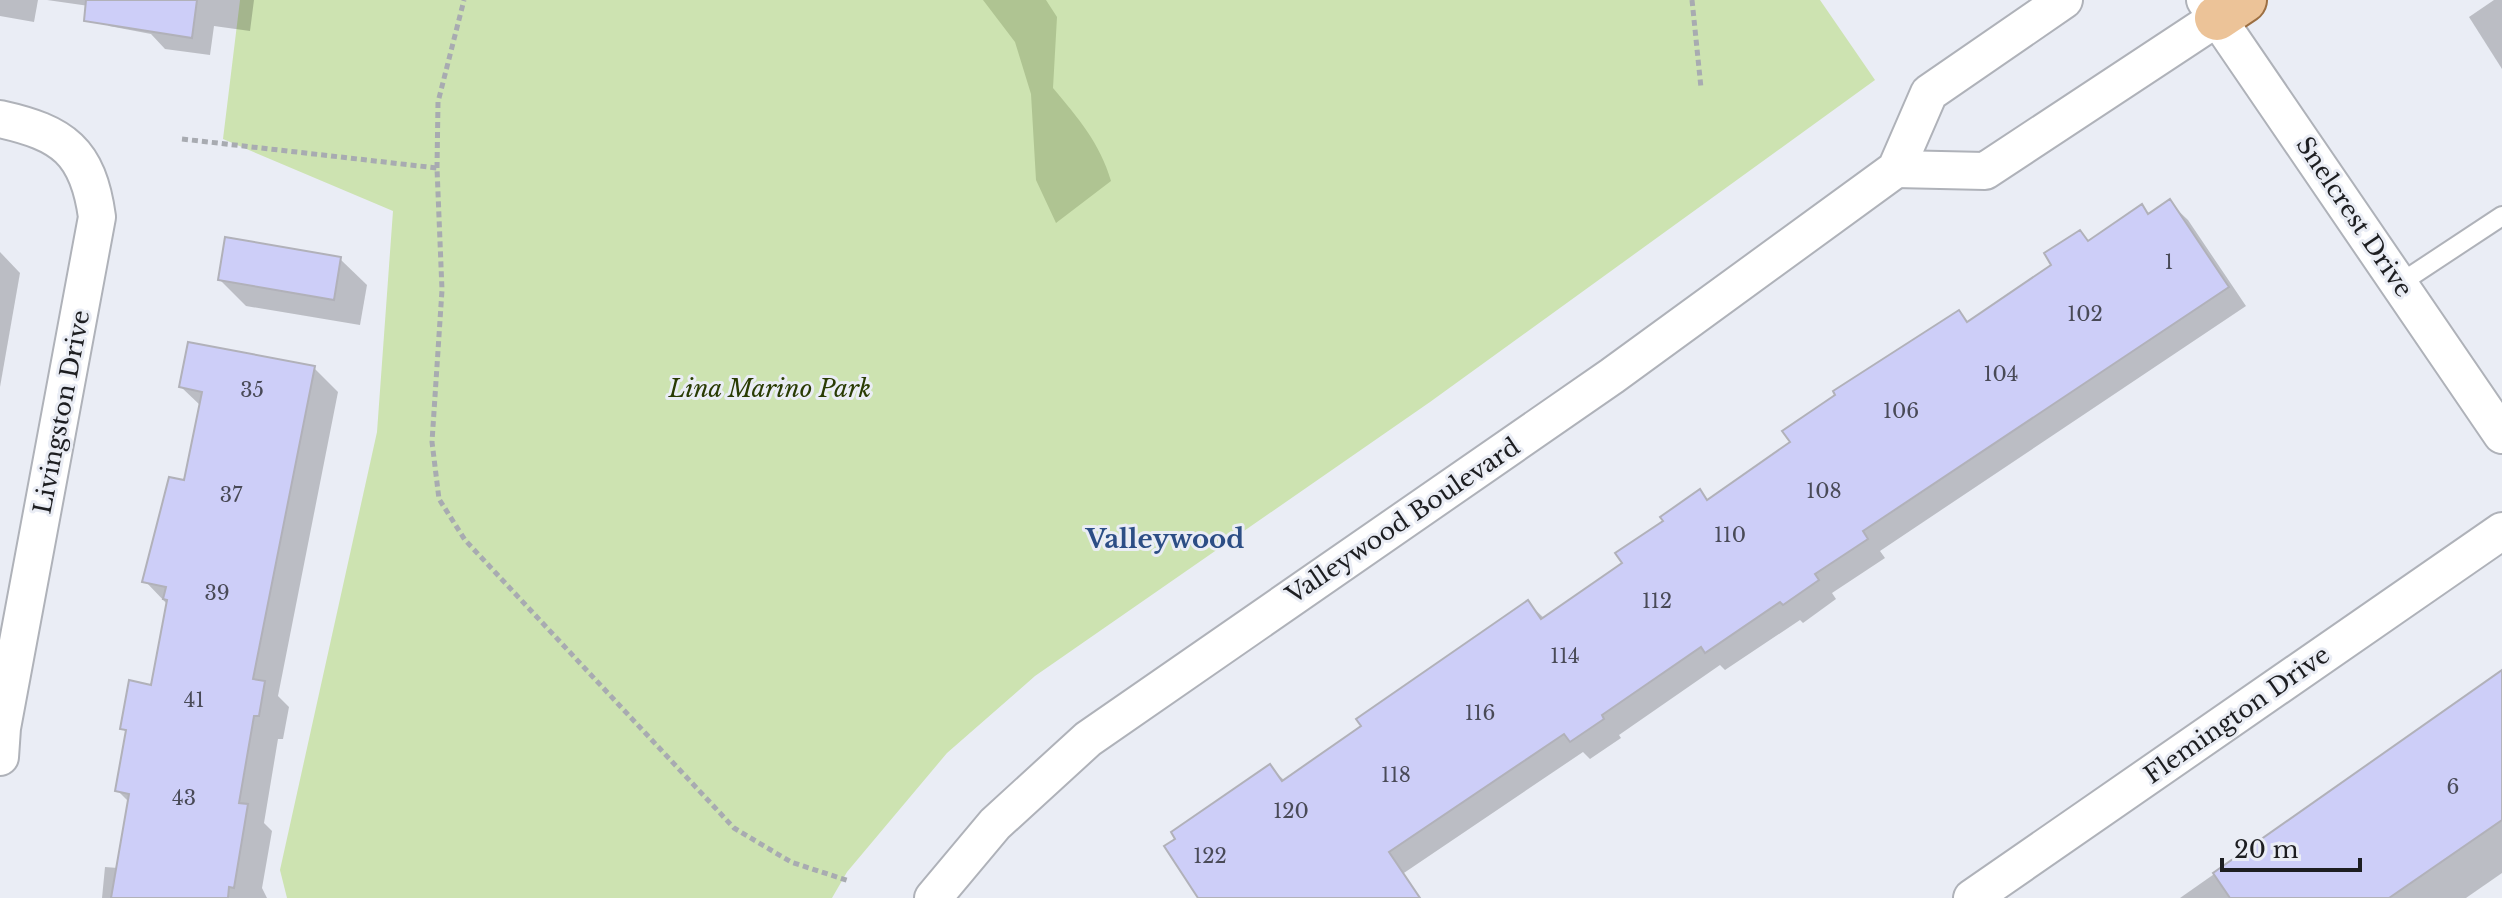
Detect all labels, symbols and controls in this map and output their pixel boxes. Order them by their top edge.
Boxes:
street label: Snelcrest Drive [2290,131,2419,302]
house number: 1 [2165,250,2173,274]
house number: 102 [2067,302,2103,326]
street label: Livingston Drive [28,308,95,516]
house number: 104 [1984,362,2018,386]
park label: Lina Marino Park [668,374,871,403]
house number: 35 [240,378,264,402]
house number: 106 [1883,399,1919,423]
street label: Valleywood Boulevard [1280,432,1525,610]
house number: 108 [1806,479,1842,503]
house number: 37 [220,483,243,507]
district label: Valleywood [1085,523,1244,555]
house number: 110 [1714,523,1746,547]
house number: 39 [204,581,230,605]
house number: 112 [1642,589,1672,613]
street label: Flemington Drive [2139,640,2335,789]
house number: 114 [1550,644,1580,668]
house number: 41 [184,688,204,712]
house number: 116 [1465,701,1495,725]
house number: 118 [1381,763,1411,787]
house number: 6 [2447,775,2459,799]
house number: 43 [172,786,196,810]
house number: 120 [1273,799,1309,823]
scale bar [2222,822,2360,872]
text: 20 m [2234,835,2299,864]
house number: 122 [1193,844,1227,868]

